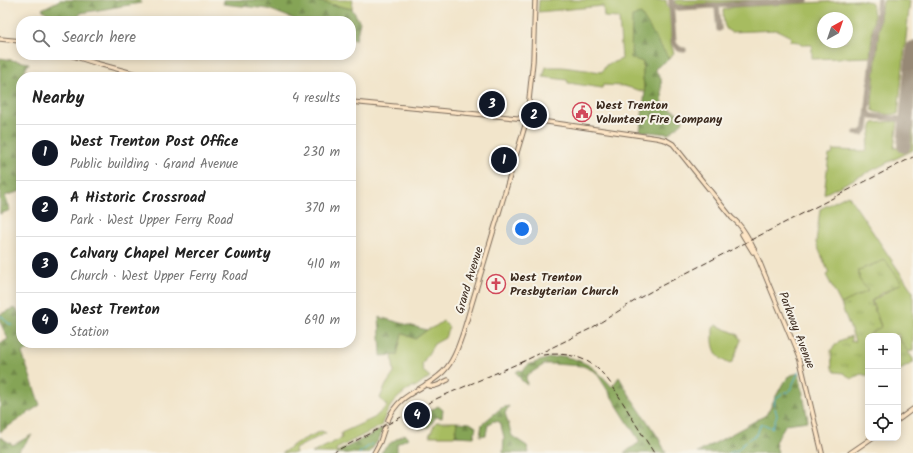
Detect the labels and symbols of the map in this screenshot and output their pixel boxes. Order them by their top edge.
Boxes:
north arrow [817,12,853,48]
pin: 3 [479,89,505,119]
place label: West Trenton Volunteer Fire Company [596,96,723,129]
pin: 2 [521,100,547,130]
public building icon: West Trenton Volunteer Fire Company [571,101,593,123]
pin: 1 [491,145,517,175]
your location [512,219,532,239]
street label: Grand Avenue [450,244,489,316]
place label: West Trenton Presbyterian Church [510,268,619,301]
church icon: West Trenton Presbyterian Church [485,273,507,295]
street label: Parkway Avenue [773,289,820,372]
pin: 4 [404,400,430,430]

